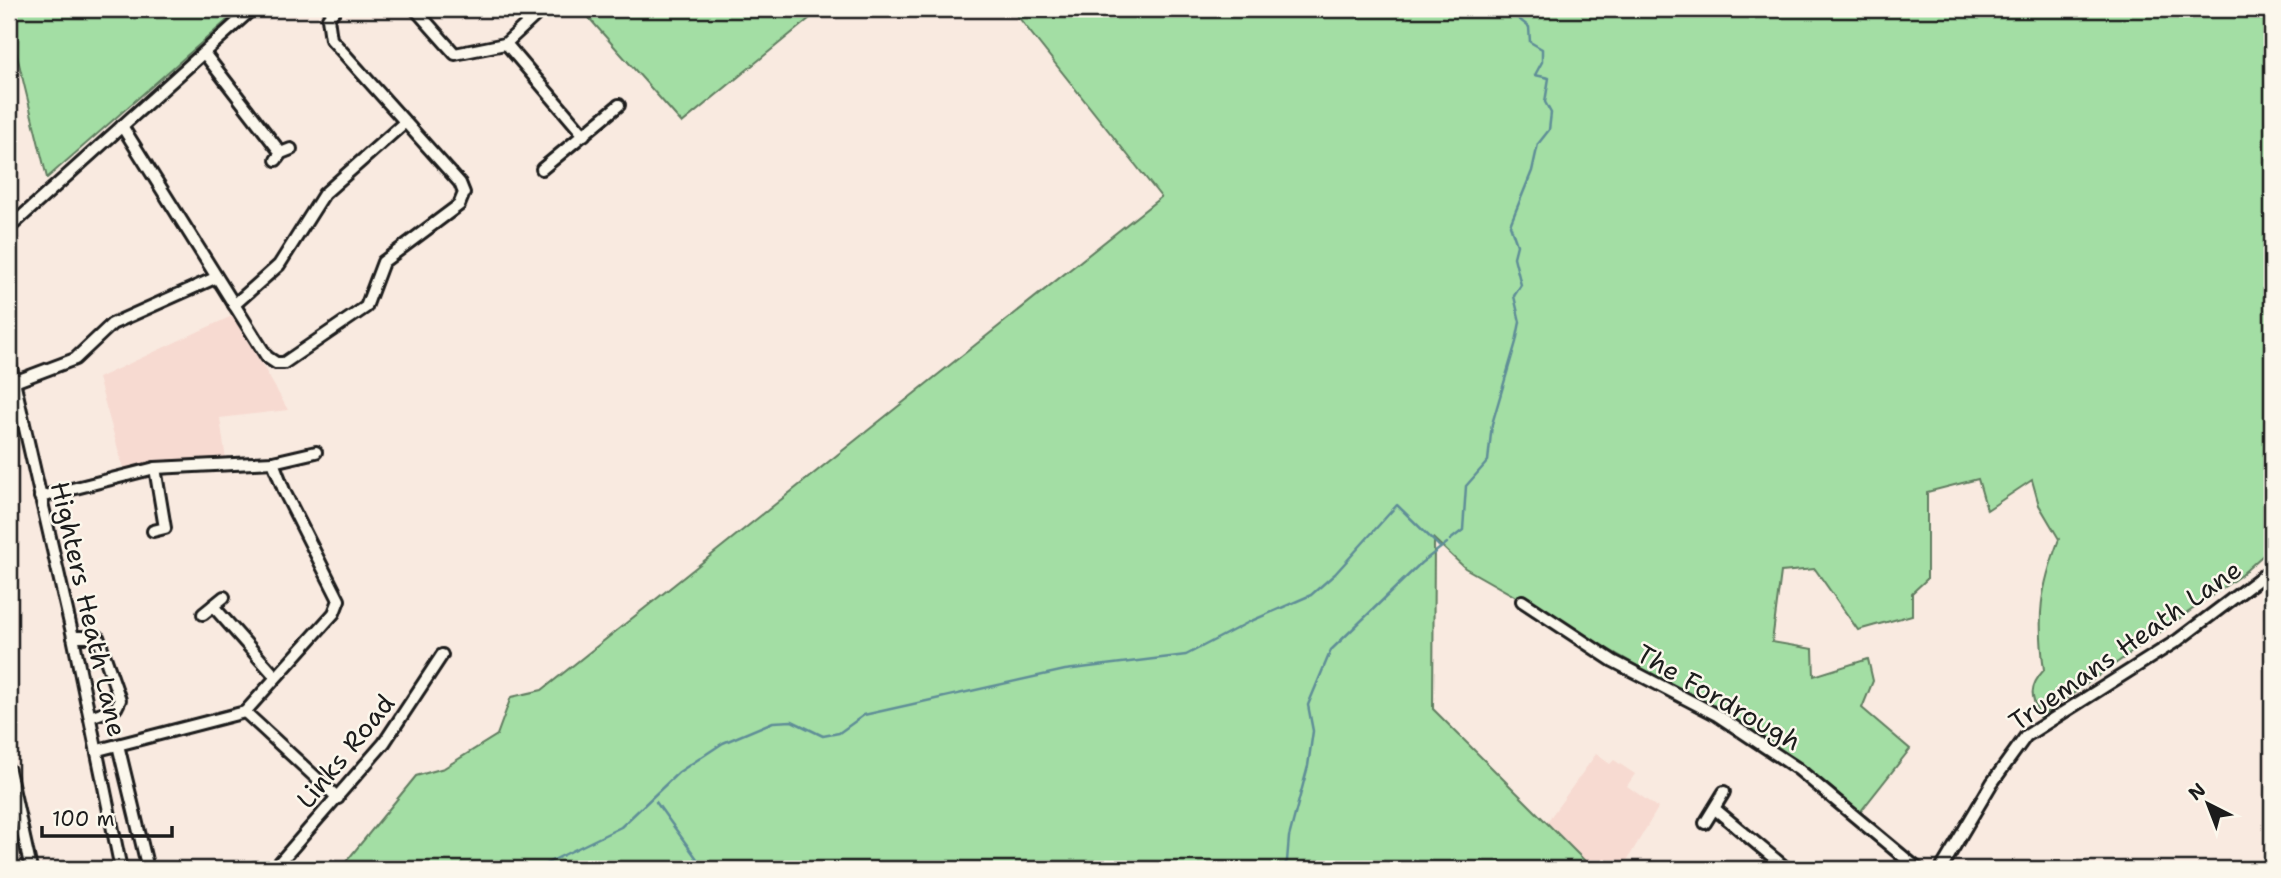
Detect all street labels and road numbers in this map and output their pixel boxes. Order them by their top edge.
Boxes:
street label: Highters Heath Lane [43,478,135,740]
street label: Truemans Heath Lane [2002,551,2248,739]
street label: The Fordrough [1630,636,1808,758]
street label: Links Road [288,686,402,816]

